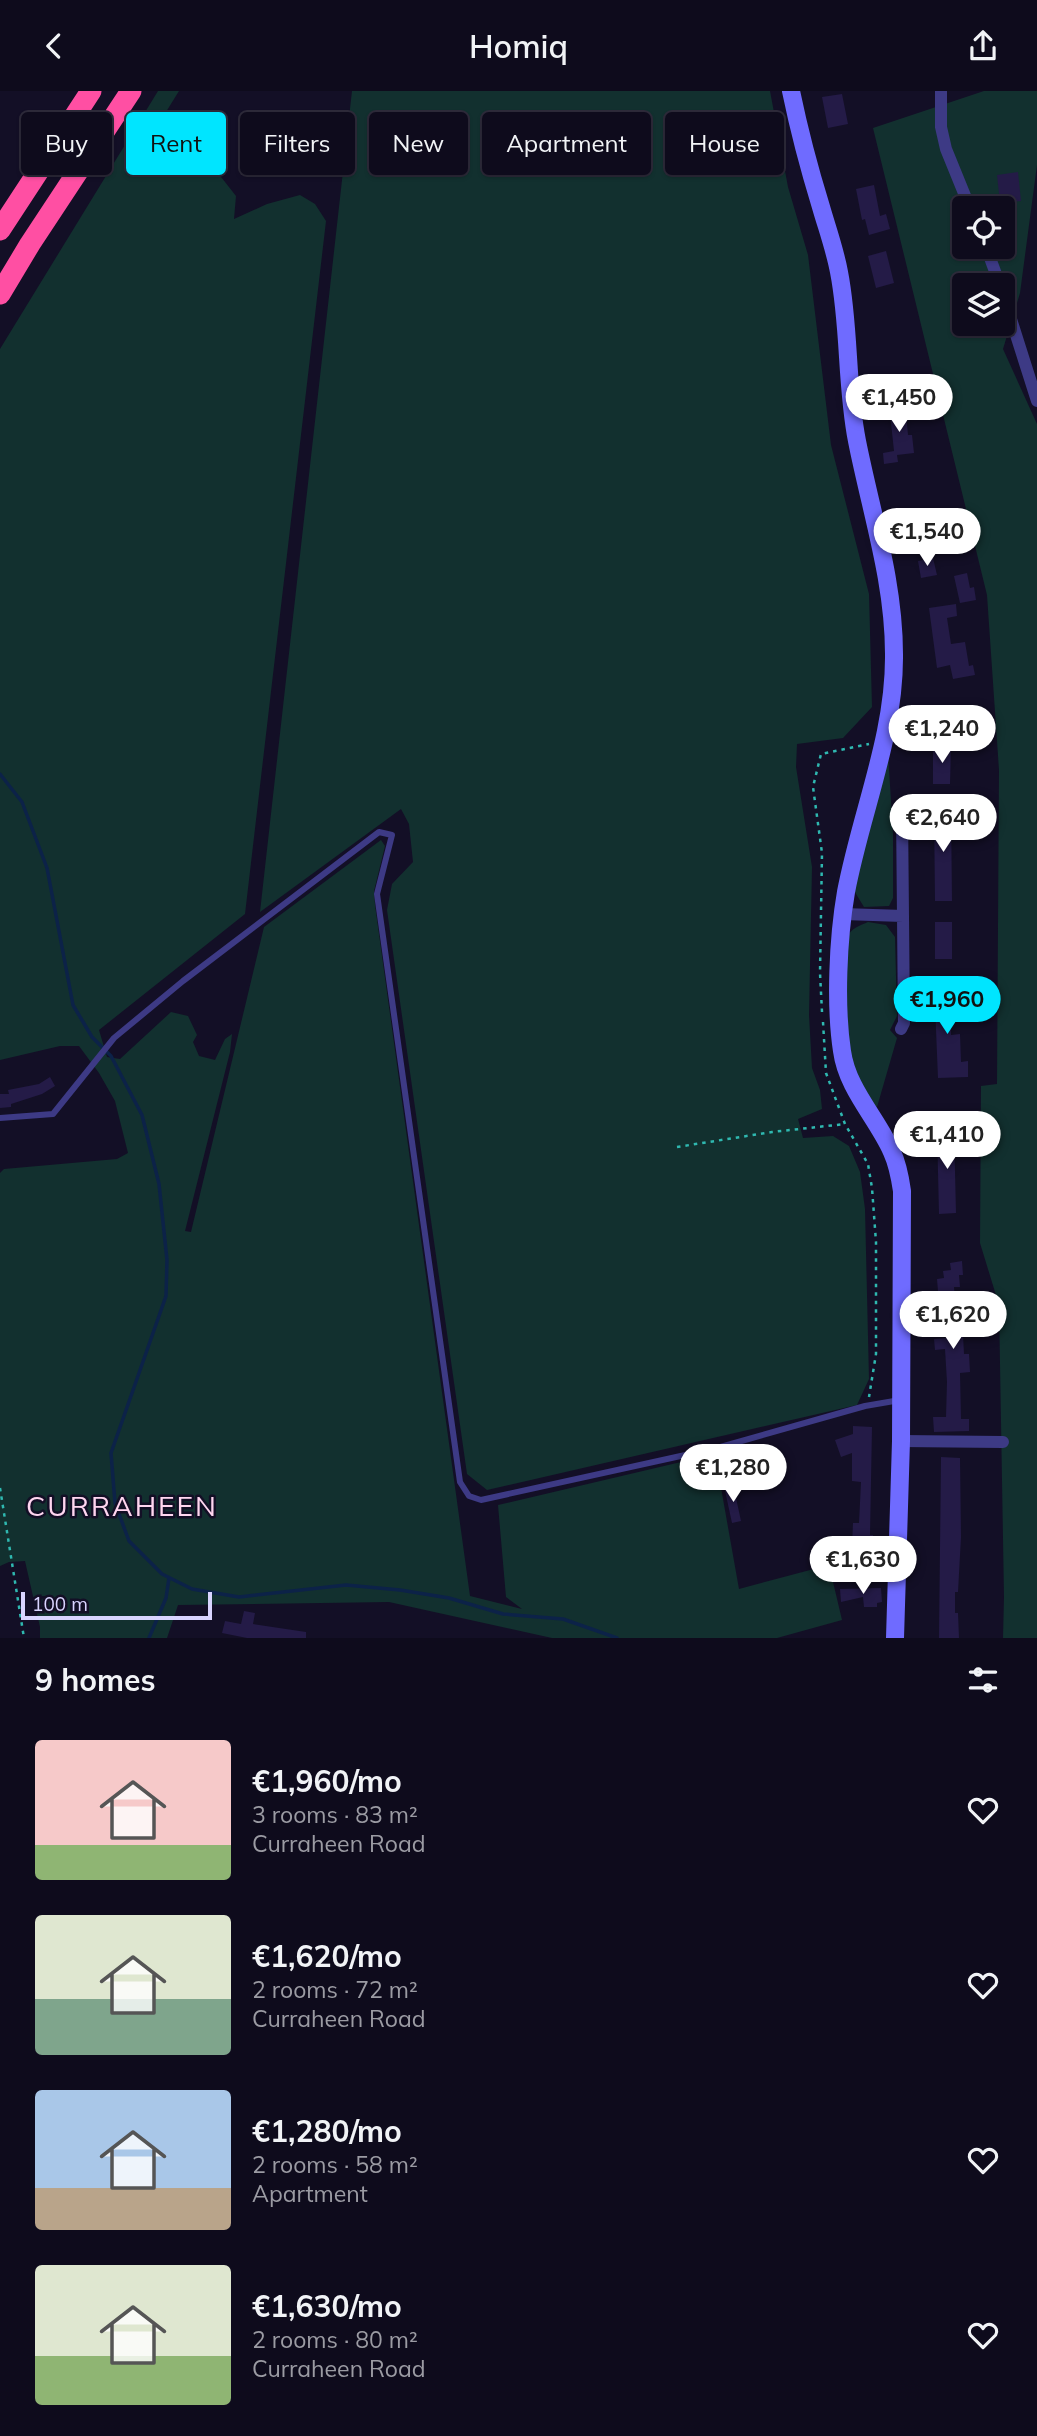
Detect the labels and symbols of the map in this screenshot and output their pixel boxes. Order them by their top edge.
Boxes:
pin: €1,450 [842,375,956,434]
pin: €1,540 [870,509,984,568]
pin: €1,240 [885,705,999,765]
pin: €2,640 [886,795,1000,854]
pin: €1,960 [890,977,1004,1036]
pin: €1,410 [890,1111,1004,1171]
pin: €1,620 [896,1291,1010,1351]
pin: €1,280 [676,1445,790,1504]
district label: CURRAHEEN [26,1488,218,1523]
pin: €1,630 [806,1537,920,1596]
scale bar [21,1589,212,1621]

